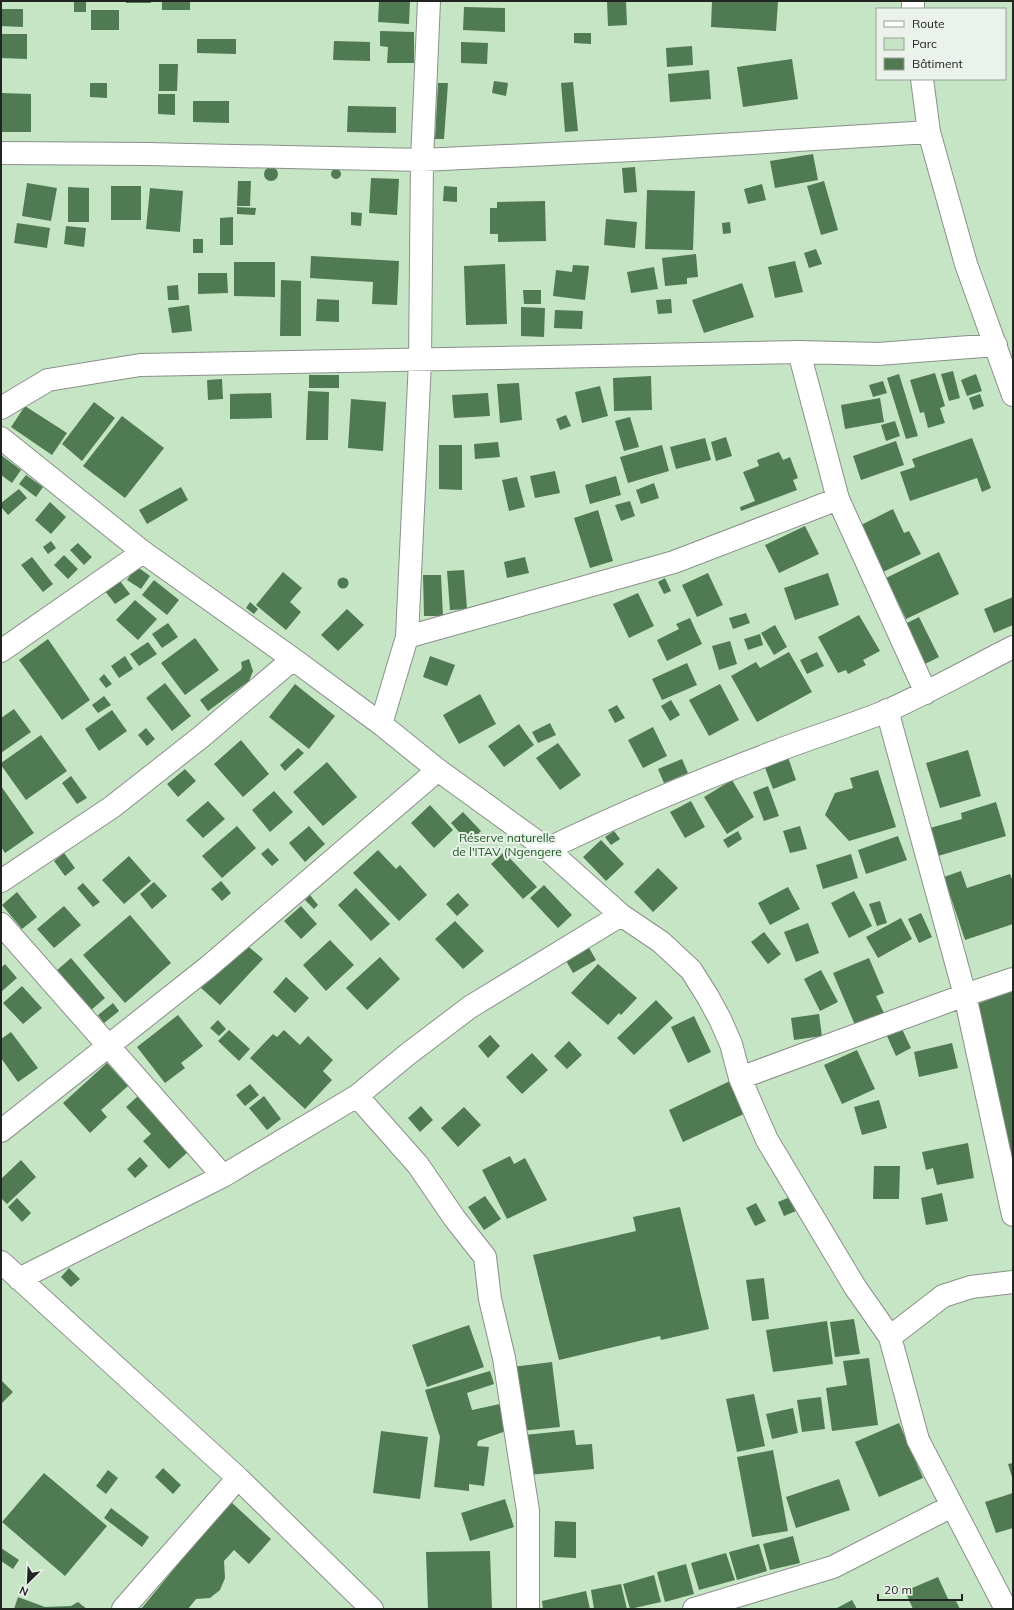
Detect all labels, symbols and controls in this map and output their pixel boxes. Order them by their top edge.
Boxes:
legend [876,8,1006,80]
text: Route [912,16,945,31]
text: Parc [912,36,937,51]
text: Bâtiment [912,56,963,71]
park label: Réserve naturelle de l'ITAV (Ngengere [452,830,562,859]
north arrow [8,1562,48,1602]
scale bar [878,1576,962,1602]
text: 20 m [884,1582,912,1597]
text: N [17,1583,31,1599]

